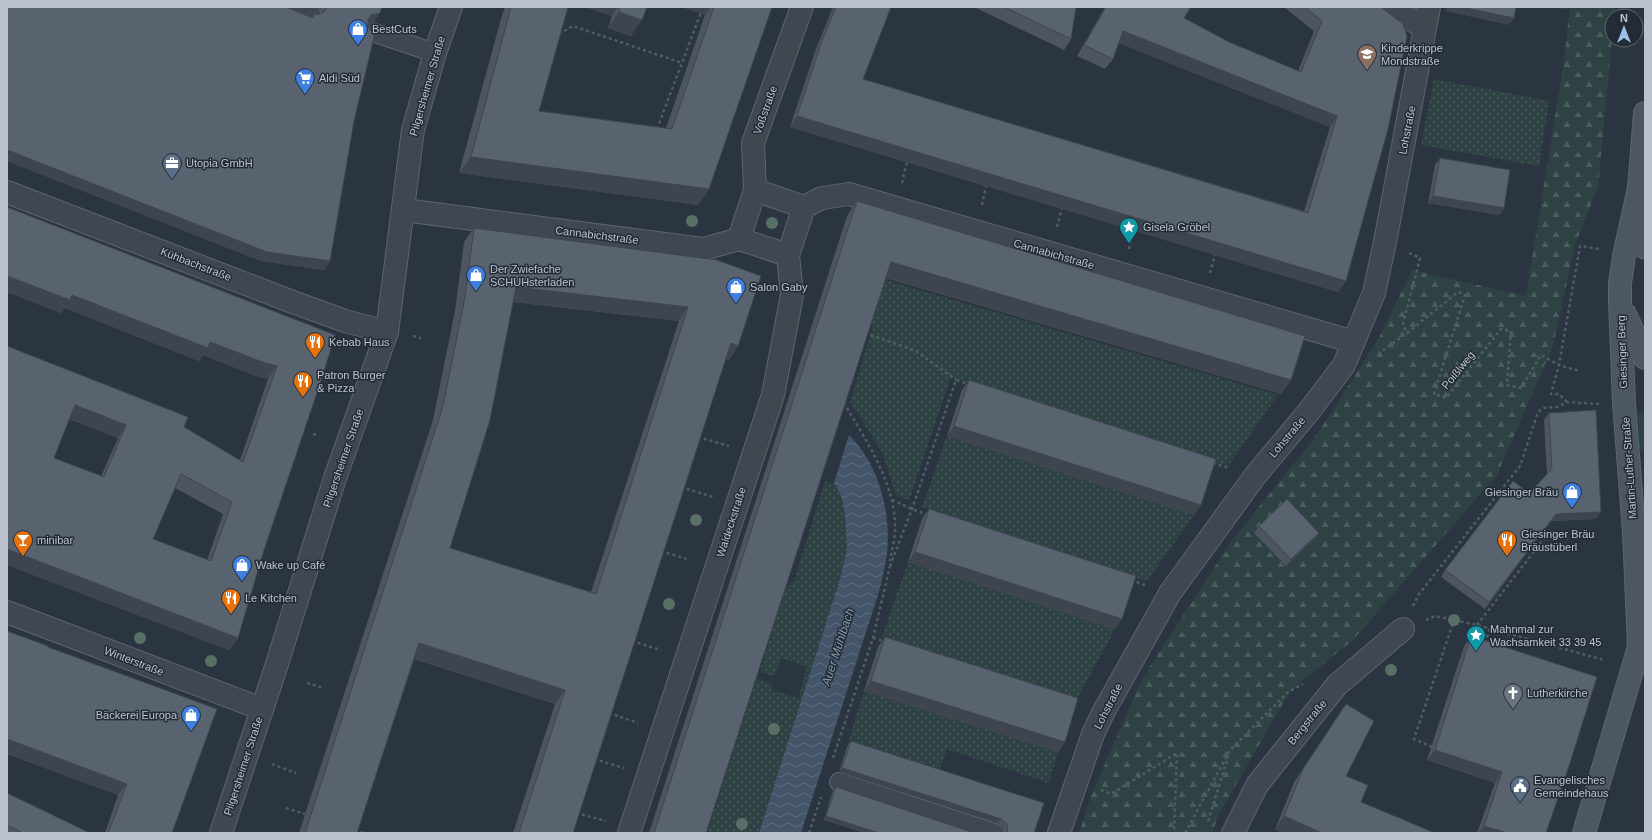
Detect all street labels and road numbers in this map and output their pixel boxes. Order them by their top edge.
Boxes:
street label: Pilgersheimer Straße [407,35,447,137]
street label: Voßstraße [751,84,779,136]
street label: Lohstraße [1396,105,1418,155]
street label: Cannabichstraße [555,224,639,246]
street label: Cannabichstraße [1012,237,1096,271]
street label: Kühbachstraße [159,245,233,283]
street label: Giesinger Berg [1615,315,1629,389]
street label: Poißlweg [1439,349,1477,391]
street label: Pilgersheimer Straße [321,407,365,509]
street label: Lohstraße [1266,414,1308,460]
street label: Martin-Luther-Straße [1619,417,1639,519]
street label: Waldeckstraße [714,485,748,559]
street label: Winterstraße [102,644,166,678]
street label: Lohstraße [1091,681,1125,731]
street label: Bergstraße [1285,697,1329,747]
street label: Pilgersheimer Straße [221,715,265,817]

